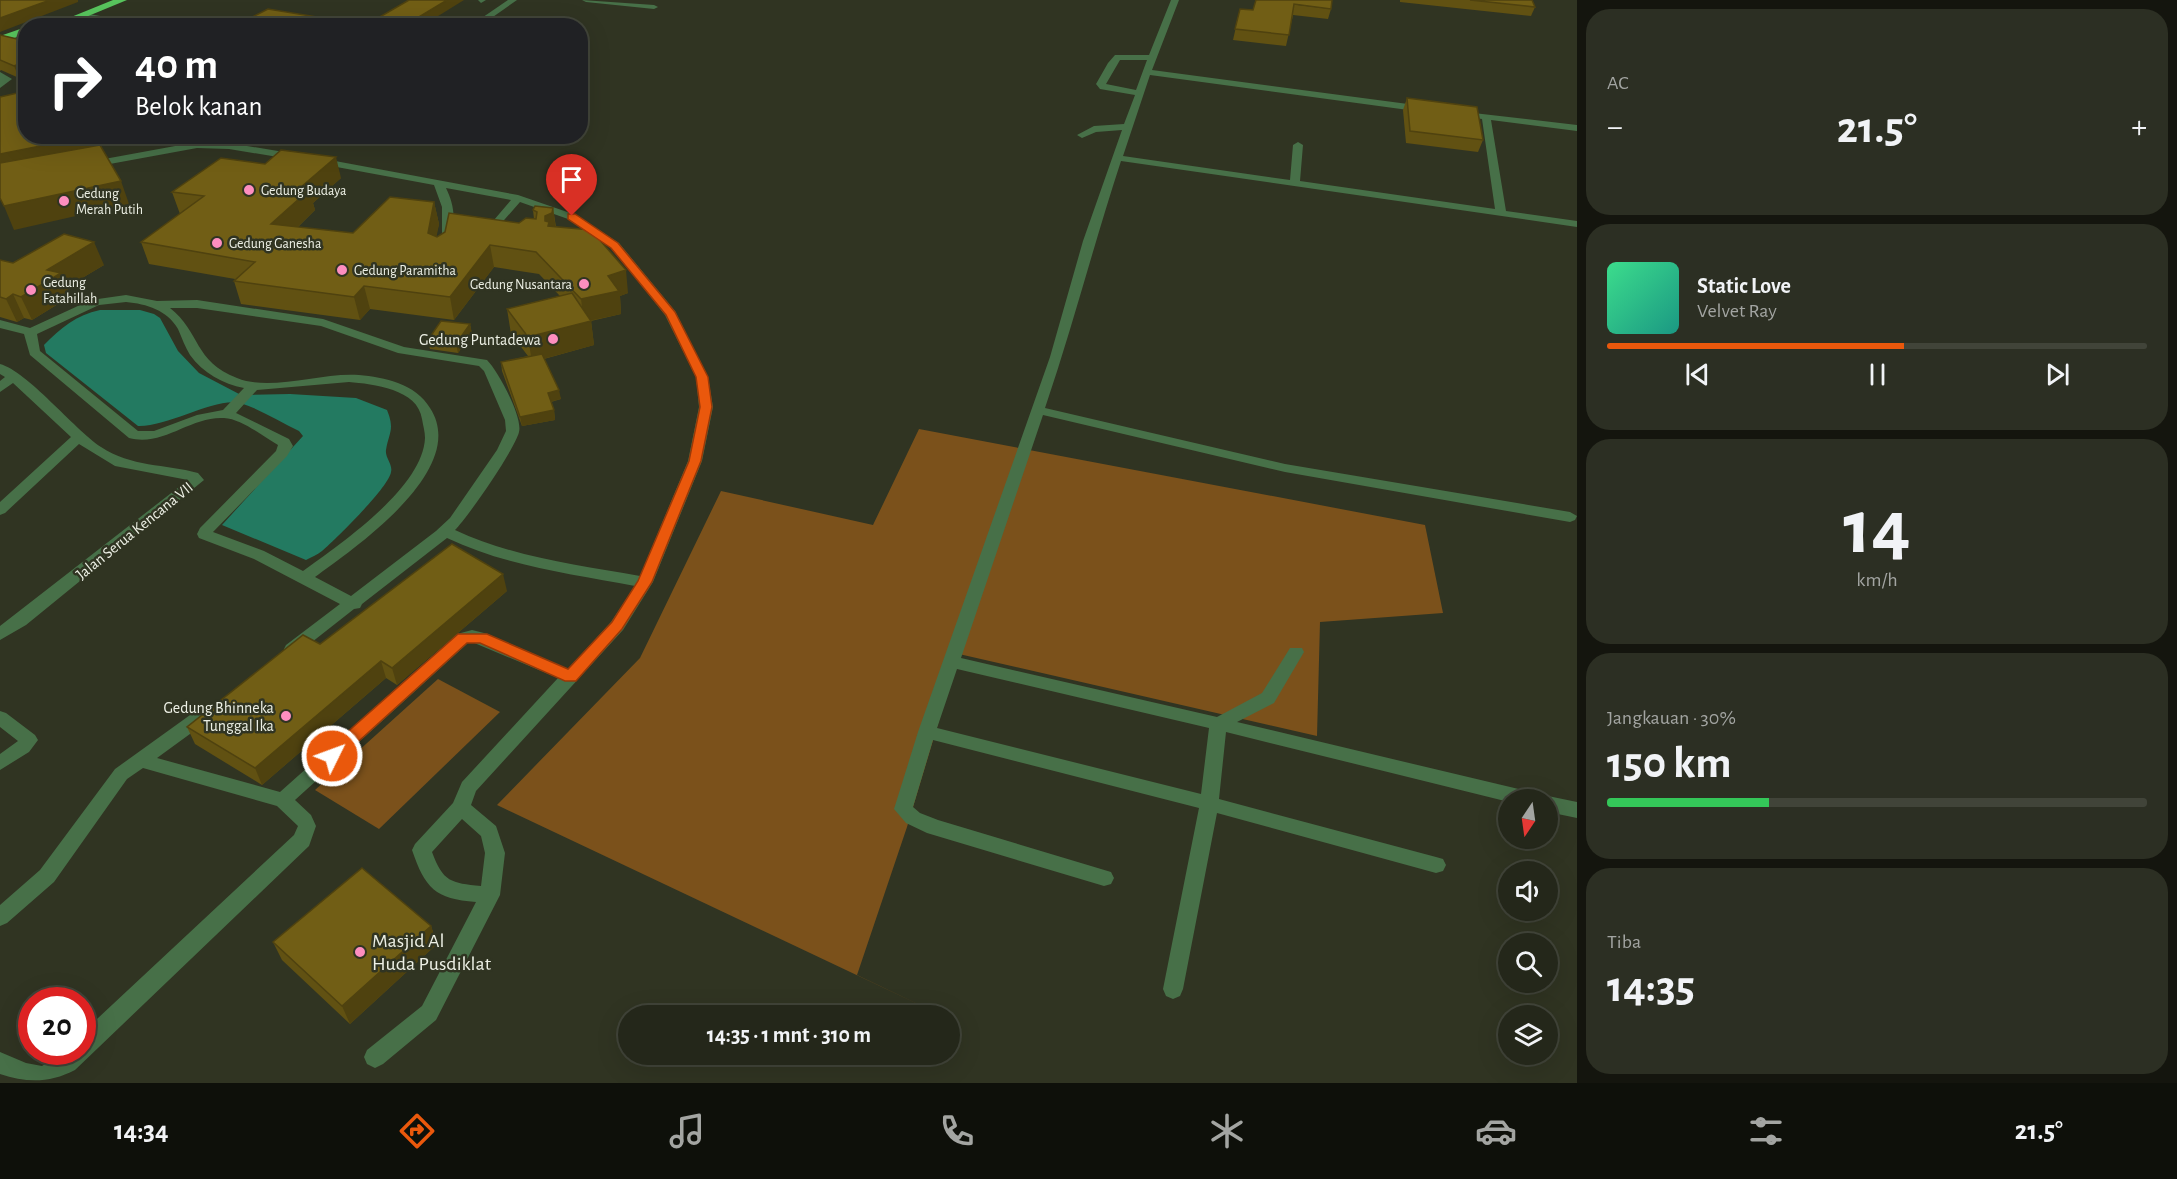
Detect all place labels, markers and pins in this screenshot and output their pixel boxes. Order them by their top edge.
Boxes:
pin [546,154,597,216]
marker: Gedung Budaya [242,183,256,197]
place label: Gedung Budaya [261,184,347,198]
place label: Gedung Merah Putih [76,187,143,217]
marker: Gedung Merah Putih [57,194,71,208]
marker: Gedung Ganesha [210,236,224,250]
place label: Gedung Ganesha [229,237,322,251]
marker: Gedung Paramitha [335,263,349,277]
place label: Gedung Paramitha [354,264,456,278]
place label: Gedung Fatahillah [43,276,97,306]
marker: Gedung Nusantara [577,277,591,291]
place label: Gedung Nusantara [470,278,573,292]
marker: Gedung Fatahillah [24,283,38,297]
place label: Gedung Puntadewa [419,332,541,348]
marker: Gedung Puntadewa [546,332,560,346]
place label: Gedung Bhinneka Tunggal Ika [163,700,274,734]
marker: Gedung Bhinneka Tunggal Ika [279,709,293,723]
place label: Masjid Al Huda Pusdiklat [372,931,492,974]
marker: Masjid Al Huda Pusdiklat [353,945,367,959]

